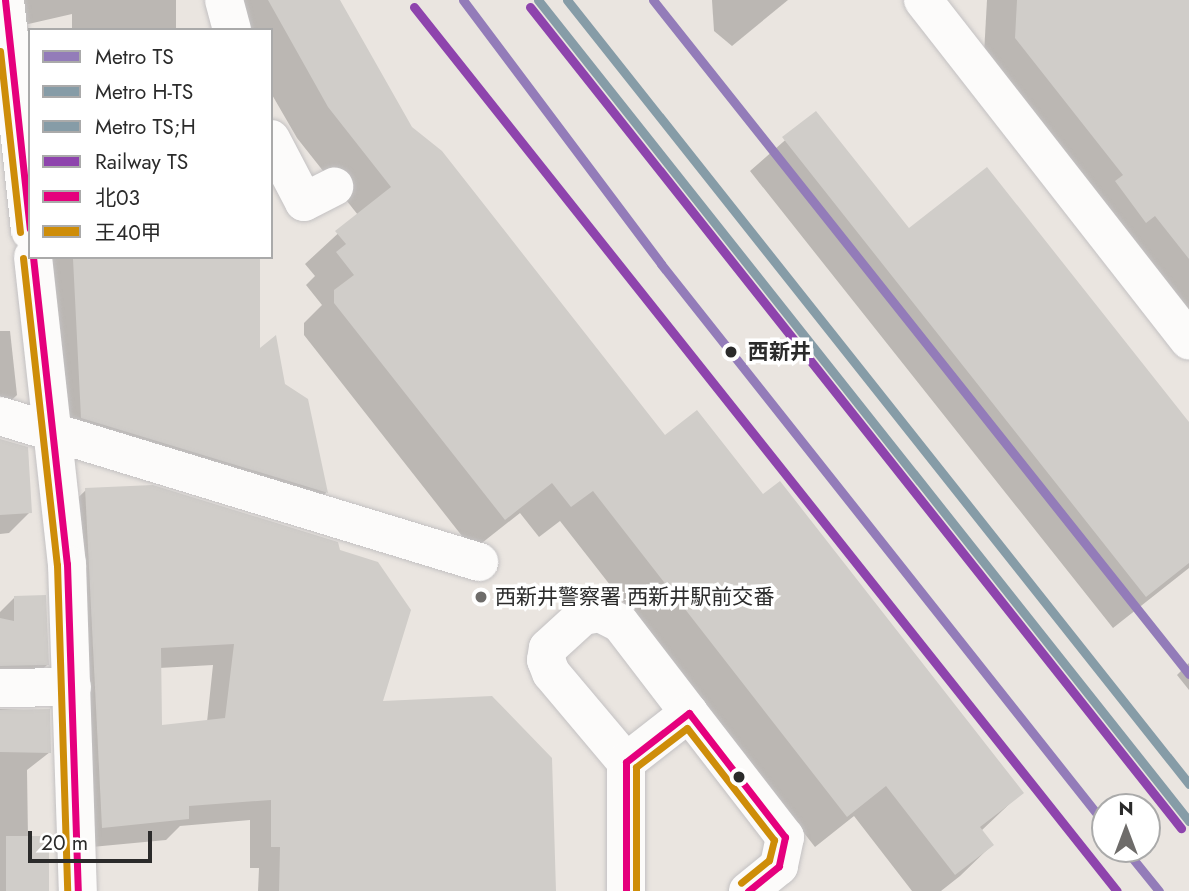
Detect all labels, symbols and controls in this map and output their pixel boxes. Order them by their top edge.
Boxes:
legend [28,28,273,259]
text: Metro TS [95,42,174,72]
text: Metro H-TS [95,77,193,107]
text: Metro TS;H [95,112,196,142]
text: Railway TS [95,147,188,177]
text: 北03 [95,183,140,213]
text: 王40甲 [95,218,162,248]
place label: 西新井 [748,339,811,365]
marker: 西新井 [720,341,742,363]
place label: 西新井警察署 西新井駅前交番 [495,584,774,610]
marker: 西新井警察署 西新井駅前交番 [473,589,489,605]
unlabelled marker [732,770,746,784]
north arrow [1091,793,1161,863]
text: N [1118,795,1134,822]
scale bar [32,818,156,862]
text: 20 m [41,828,88,858]

